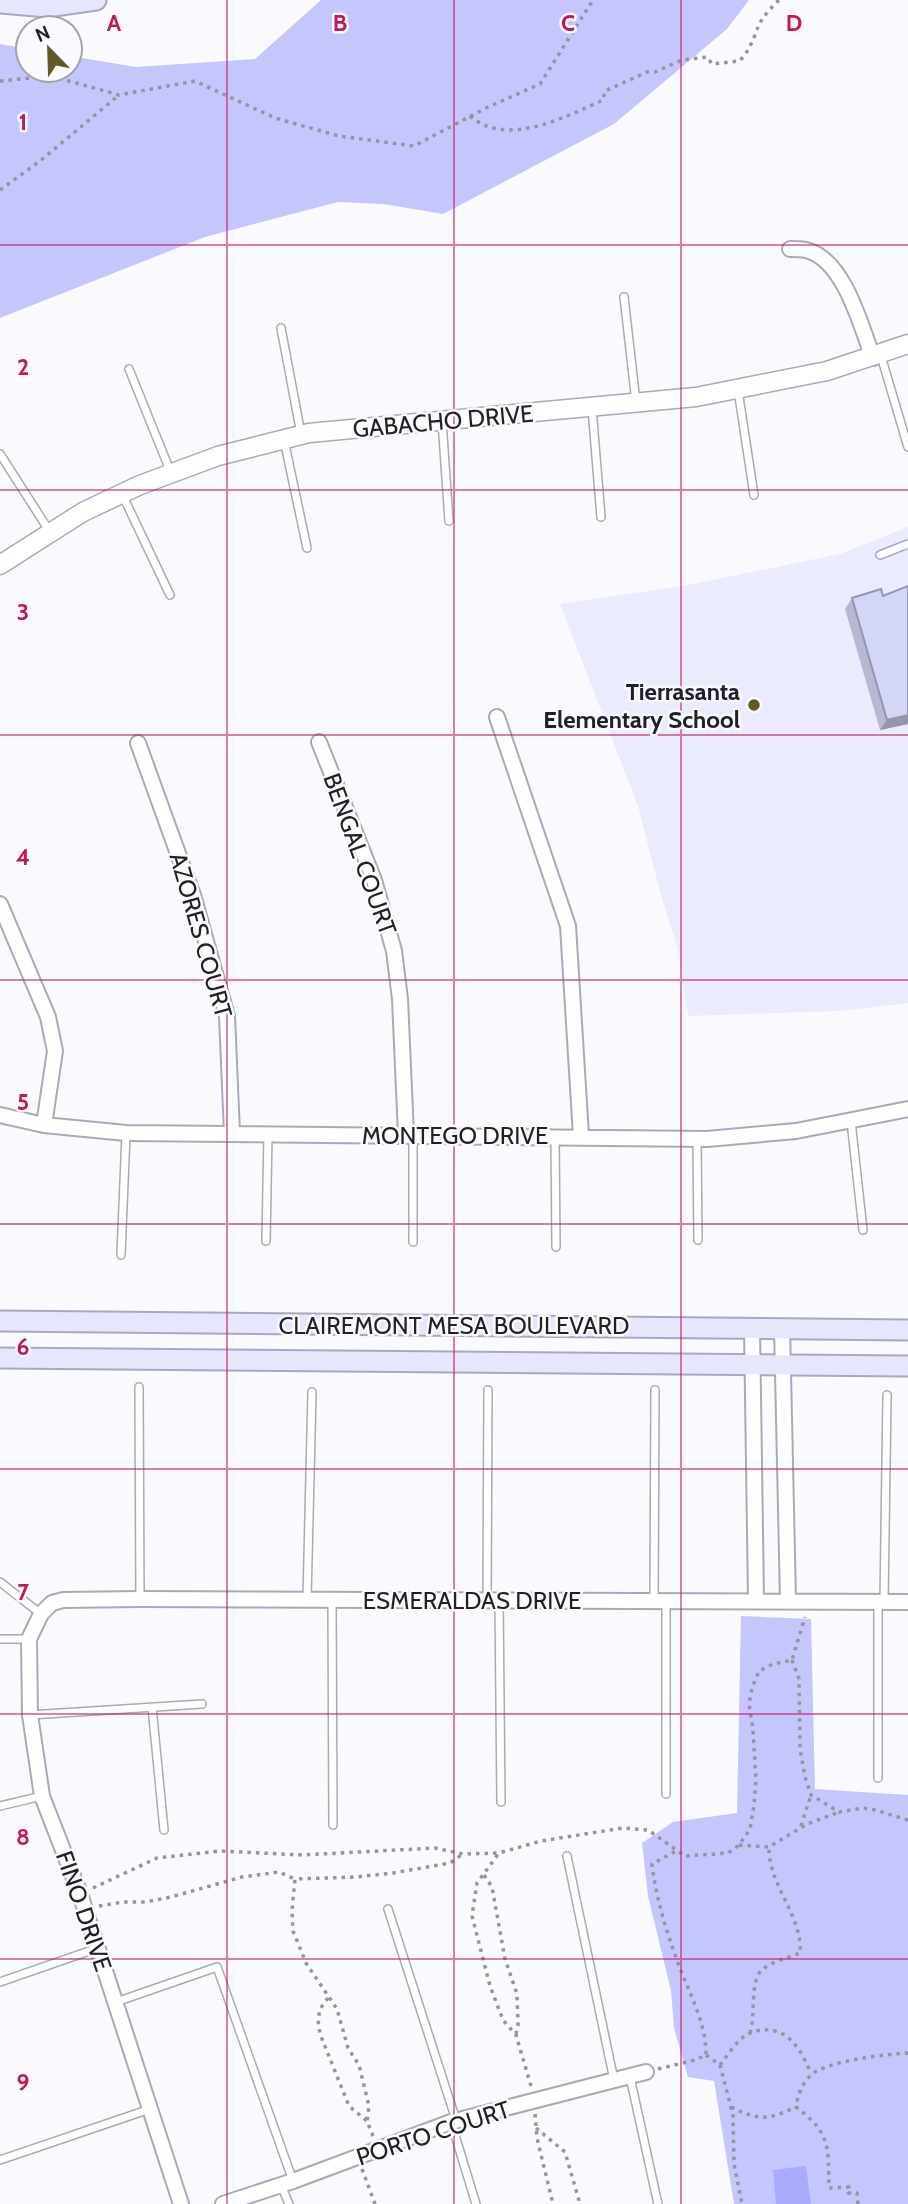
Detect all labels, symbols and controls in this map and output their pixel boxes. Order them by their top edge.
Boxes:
text: A [107,9,122,37]
text: B [333,9,347,37]
text: C [561,9,575,37]
text: D [786,9,802,37]
north arrow [14,14,84,84]
text: N [32,21,53,47]
text: 1 [19,108,27,136]
text: 2 [17,353,29,381]
street label: GABACHO DRIVE [351,399,535,443]
text: 3 [17,598,29,626]
place label: Tierrasanta Elementary School [543,677,740,734]
marker: Tierrasanta Elementary School [746,697,762,713]
street label: BENGAL COURT [317,769,403,939]
text: 4 [16,843,30,871]
street label: AZORES COURT [164,849,238,1021]
text: 5 [17,1088,29,1116]
street label: MONTEGO DRIVE [362,1121,548,1150]
street label: CLAIREMONT MESA BOULEVARD [279,1311,629,1340]
text: 6 [17,1333,29,1361]
text: 7 [17,1578,29,1606]
street label: ESMERALDAS DRIVE [363,1586,581,1615]
text: 8 [16,1823,30,1851]
street label: FINO DRIVE [50,1847,118,1975]
text: 9 [17,2068,29,2096]
street label: PORTO COURT [353,2094,514,2171]

